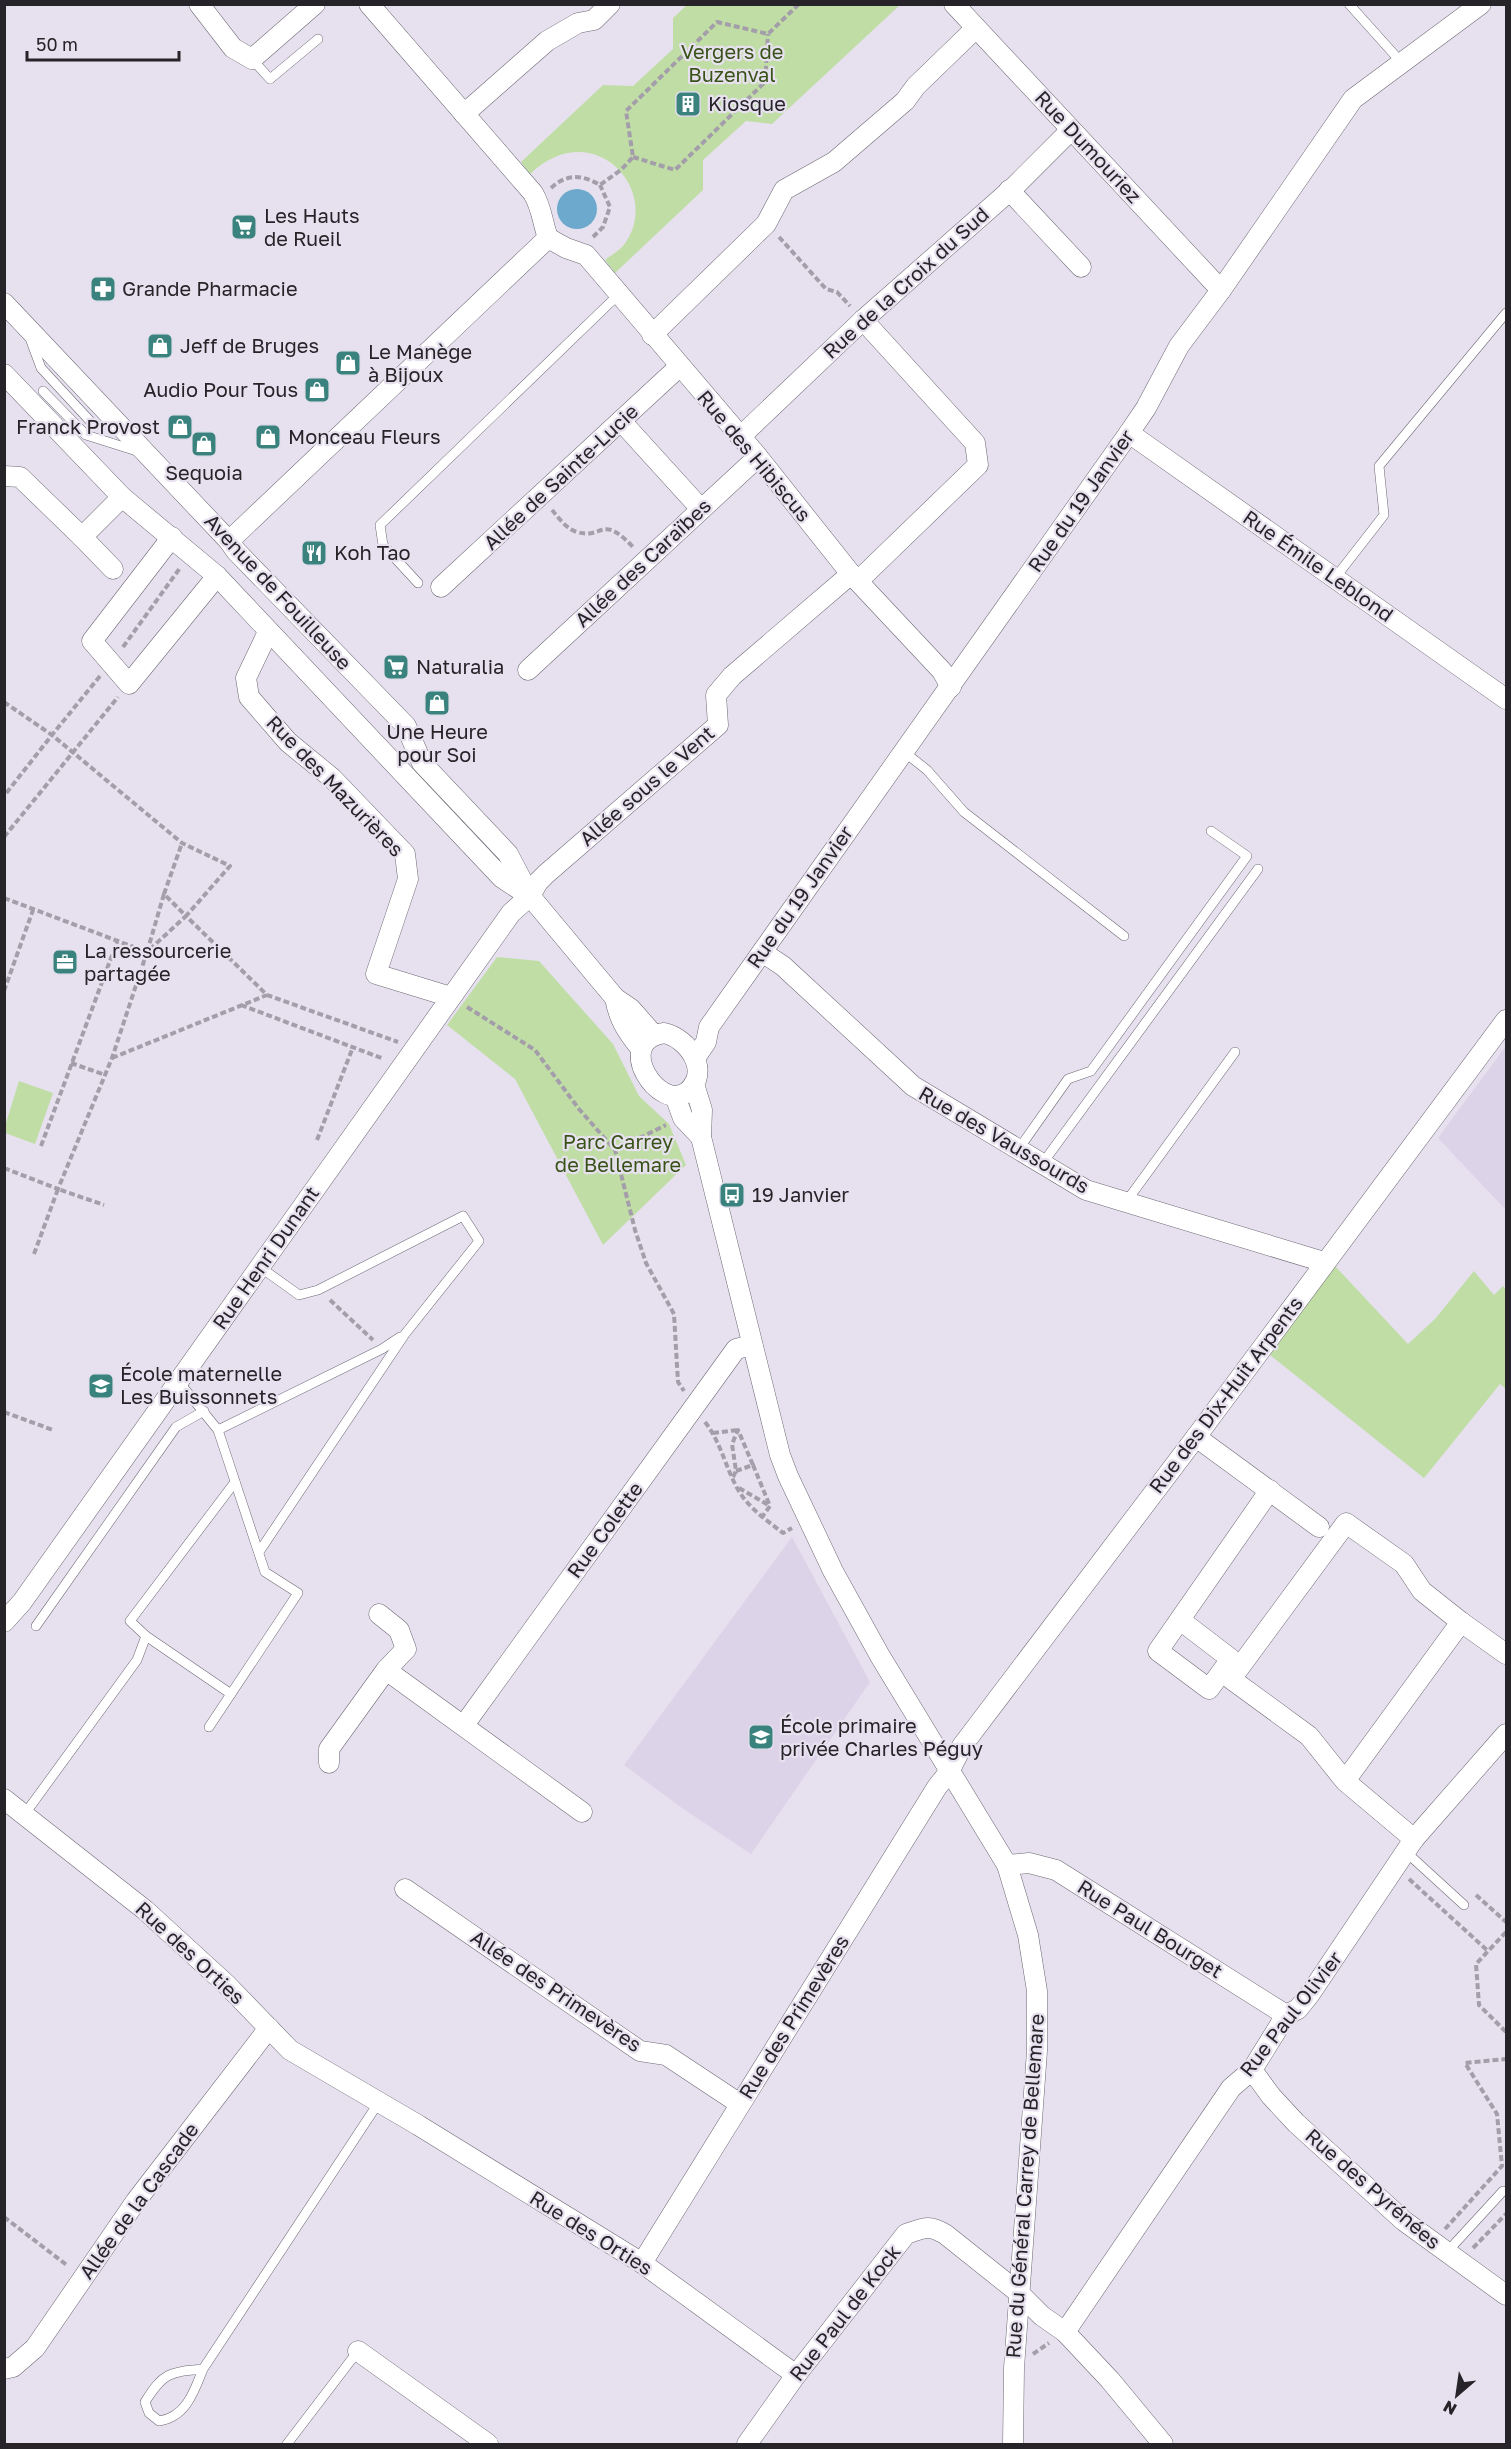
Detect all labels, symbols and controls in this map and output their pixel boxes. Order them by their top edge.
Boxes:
scale bar [27,24,178,62]
text: 50 m [36,33,78,55]
park label: Vergers de Buzenval [681,39,783,86]
street label: Rue Dumouriez [1031,85,1147,207]
building icon: Kiosque [673,89,703,119]
place label: Kiosque [708,91,786,115]
street label: Rue de la Croix du Sud [818,202,993,363]
place label: Les Hauts de Rueil [264,203,360,250]
supermarket icon: Les Hauts de Rueil [229,212,259,242]
pharmacy icon: Grande Pharmacie [88,274,118,304]
place label: Grande Pharmacie [122,276,298,300]
shop icon: Jeff de Bruges [145,331,175,361]
place label: Jeff de Bruges [180,333,319,357]
place label: Le Manège à Bijoux [368,339,472,386]
shop icon: Le Manège à Bijoux [333,348,363,378]
shop icon: Audio Pour Tous [302,375,332,405]
place label: Audio Pour Tous [143,377,298,401]
street label: Rue des Hibiscus [693,385,817,526]
street label: Allée de Sainte-Lucie [478,398,643,554]
shop icon: Franck Provost [165,412,195,442]
place label: Franck Provost [16,414,160,438]
shop icon: Monceau Fleurs [253,422,283,452]
place label: Monceau Fleurs [288,424,441,448]
street label: Rue du 19 Janvier [1022,424,1138,576]
shop icon: Sequoia [189,429,219,459]
place label: Sequoia [165,460,243,484]
street label: Allée des Caraïbes [569,493,715,632]
street label: Rue Émile Leblond [1239,504,1398,626]
street label: Avenue de Fouilleuse [200,508,357,674]
restaurant icon: Koh Tao [299,538,329,568]
place label: Koh Tao [334,540,411,564]
supermarket icon: Naturalia [381,652,411,682]
place label: Naturalia [416,654,504,678]
shop icon: Une Heure pour Soi [422,688,452,718]
street label: Rue des Mazurières [262,710,409,861]
place label: Une Heure pour Soi [386,719,488,766]
street label: Allée sous le Vent [574,720,719,850]
street label: Rue du 19 Janvier [741,820,857,972]
place label: La ressourcerie partagée [84,938,231,985]
office icon: La ressourcerie partagée [50,947,80,977]
street label: Rue des Vaussourds [915,1081,1094,1198]
park label: Parc Carrey de Bellemare [555,1129,681,1176]
bus stop icon: 19 Janvier [717,1180,747,1210]
street label: Rue Henri Dunant [207,1181,323,1334]
place label: 19 Janvier [752,1182,849,1206]
street label: Rue des Dix-Huit Arpents [1143,1291,1307,1497]
place label: École maternelle Les Buissonnets [120,1361,282,1408]
school or university icon: École maternelle Les Buissonnets [86,1371,116,1401]
street label: Rue Colette [561,1477,647,1582]
place label: École primaire privée Charles Péguy [780,1713,983,1760]
school or university icon: École primaire privée Charles Péguy [746,1722,776,1752]
street label: Rue Paul Bourget [1074,1874,1228,1982]
street label: Rue des Orties [131,1896,250,2009]
street label: Allée des Primevères [467,1924,646,2056]
street label: Rue des Primevères [733,1930,853,2103]
street label: Rue Paul Olivier [1234,1946,1347,2081]
street label: Rue du Général Carrey de Bellemare [1000,2013,1048,2359]
street label: Allée de la Cascade [74,2118,203,2283]
street label: Rue des Pyrénées [1301,2123,1446,2254]
street label: Rue des Orties [526,2185,657,2279]
street label: Rue Paul de Kock [784,2240,905,2385]
north arrow [1427,2365,1487,2425]
text: N [1440,2396,1460,2420]

